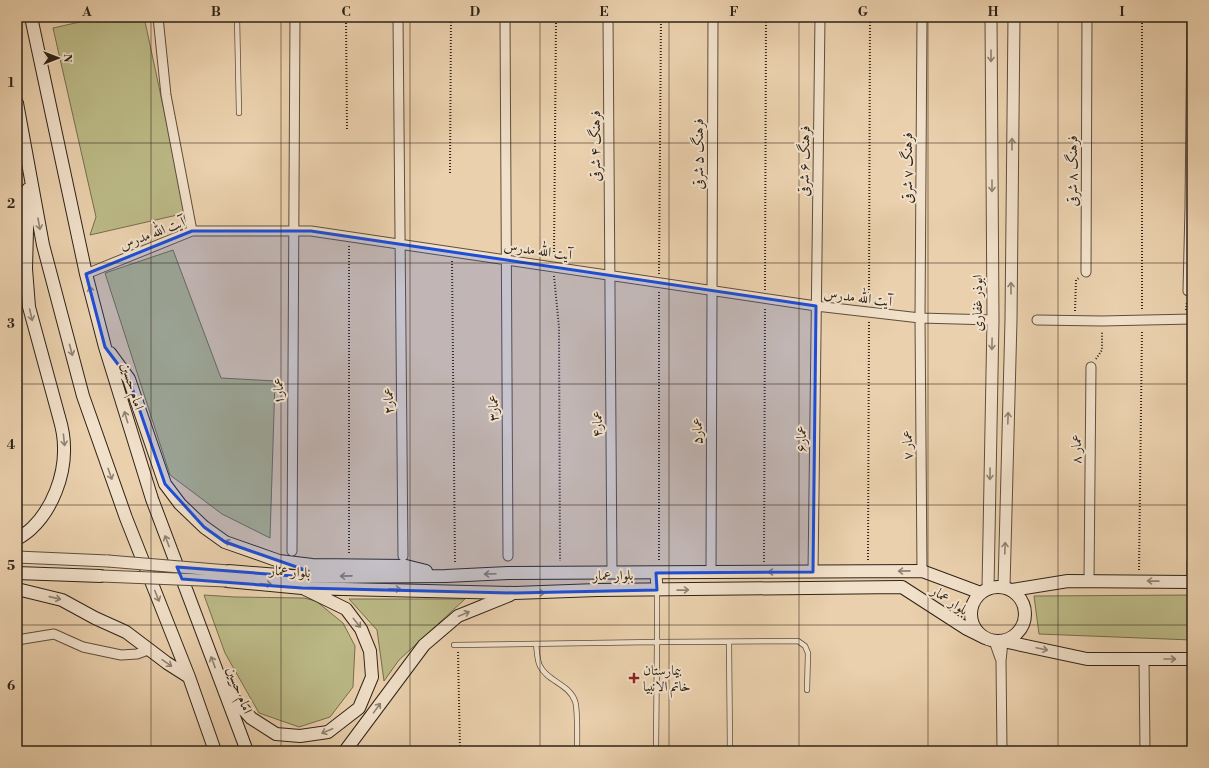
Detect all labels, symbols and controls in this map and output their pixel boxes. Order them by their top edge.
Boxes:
text: A [81,4,92,20]
text: B [211,4,221,20]
text: C [341,4,351,20]
text: D [470,4,480,20]
text: E [599,4,609,20]
text: F [729,4,739,20]
text: G [858,4,869,20]
text: H [988,4,999,20]
text: I [1119,4,1125,20]
north arrow [38,38,78,78]
one-way arrow [987,49,995,62]
text: N [60,54,74,63]
text: 1 [8,75,15,91]
street label: فرهنگ ۴ شرقی [586,110,605,182]
street label: فرهنگ ۵ شرقی [689,118,708,190]
street label: فرهنگ ۶ شرقی [794,125,815,197]
street label: فرهنگ ۷ شرقی [898,132,917,204]
street label: فرهنگ ۸ شرقی [1063,135,1082,207]
one-way arrow [1009,138,1016,151]
one-way arrow [988,179,996,192]
text: 2 [7,196,15,212]
street label: آیت الله مدرس [116,210,189,255]
one-way arrow [36,217,44,230]
street label: آیت الله مدرس [503,234,575,265]
street label: ابوذر غفاری [969,275,987,331]
street label: آیت الله مدرس [823,282,895,311]
one-way arrow [1007,282,1015,295]
one-way arrow [86,286,94,299]
one-way arrow [28,308,36,321]
text: 3 [7,316,15,332]
one-way arrow [988,337,996,350]
one-way arrow [68,344,75,357]
street label: امام حسین [113,360,148,413]
street label: عمار۱ [270,377,288,404]
street label: عمار۲ [380,387,398,415]
street label: عمار۳ [485,394,503,421]
street label: عمار۴ [589,410,607,437]
one-way arrow [122,412,130,424]
one-way arrow [1005,412,1012,425]
street label: عمار۵ [689,417,707,444]
street label: عمار۶ [793,425,811,453]
street label: عمار ۷ [899,430,917,460]
one-way arrow [60,433,67,446]
street label: عمار ۸ [1068,434,1086,464]
text: 4 [7,437,16,453]
one-way arrow [986,467,994,480]
one-way arrow [107,468,115,480]
one-way arrow [163,535,171,547]
one-way arrow [224,539,236,547]
one-way arrow [1001,542,1009,555]
text: 5 [7,558,15,574]
street label: بلوار عمار [267,561,311,582]
street label: بلوار عمار [590,567,634,585]
one-way arrow [898,567,911,575]
one-way arrow [768,568,781,576]
one-way arrow [484,570,497,578]
one-way arrow [340,572,353,580]
one-way arrow [1147,577,1160,585]
one-way arrow [259,581,272,588]
street label: بلوار عمار [926,581,972,620]
one-way arrow [388,586,401,593]
one-way arrow [676,586,689,594]
one-way arrow [153,589,161,601]
one-way arrow [532,589,545,596]
one-way arrow [48,595,61,602]
one-way arrow [458,610,470,617]
one-way arrow [352,618,361,629]
one-way arrow [1035,646,1048,654]
one-way arrow [1163,655,1176,663]
one-way arrow [209,657,217,669]
one-way arrow [161,659,172,667]
place label: بیمارستان خاتم الانبیا [643,662,690,699]
street label: امام حسین [219,664,256,717]
marker: بیمارستان خاتم الانبیا [628,672,640,684]
text: 6 [7,678,15,694]
one-way arrow [373,703,381,714]
one-way arrow [321,727,333,735]

